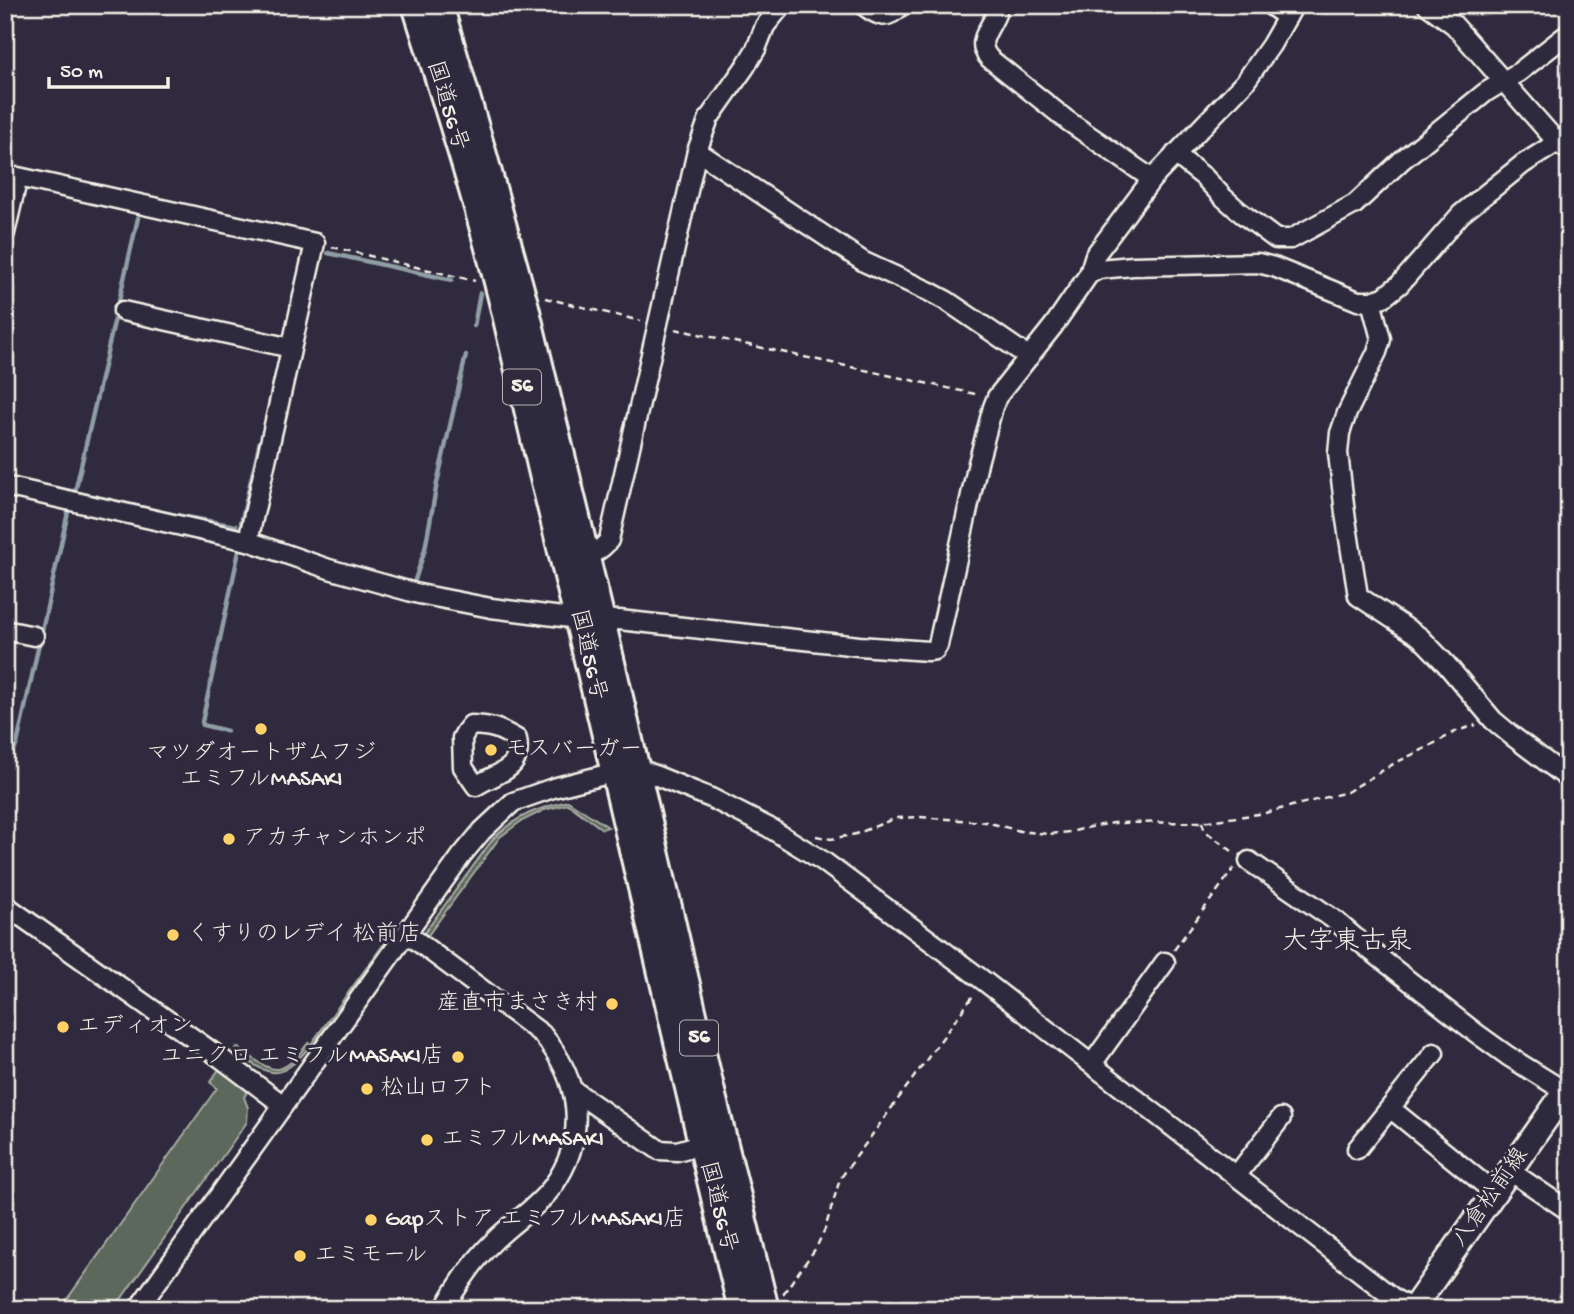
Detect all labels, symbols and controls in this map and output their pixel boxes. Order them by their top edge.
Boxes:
scale bar [49,46,168,90]
street label: 国道56号 [420,57,473,154]
text: 50 m [60,61,103,86]
road number: 56 [503,370,541,404]
street label: 国道56号 [563,607,612,703]
marker: マツダオートザムフジ エミフルMASAKI [253,721,269,737]
place label: モスバーガー [505,737,643,764]
place label: マツダオートザムフジ エミフルMASAKI [146,740,376,794]
marker: モスバーガー [483,742,499,758]
place label: アカチャンホンポ [243,826,427,853]
marker: アカチャンホンポ [221,831,237,847]
place label: くすりのレデイ 松前店 [187,921,422,949]
district label: 大字東古泉 [1282,926,1412,959]
marker: くすりのレデイ 松前店 [165,927,181,943]
place label: 産直市まさき村 [437,990,598,1018]
marker: 産直市まさき村 [604,996,620,1012]
place label: エディオン [77,1014,193,1041]
marker: エディオン [55,1019,71,1035]
road number: 56 [680,1020,718,1056]
place label: ユニクロ エミフルMASAKI店 [160,1043,444,1071]
marker: ユニクロ エミフルMASAKI店 [450,1049,466,1065]
place label: 松山ロフト [381,1076,496,1103]
marker: 松山ロフト [359,1081,375,1097]
place label: エミフルMASAKI [441,1127,604,1154]
marker: エミフルMASAKI [419,1132,435,1148]
street label: 八倉松前線 [1446,1143,1535,1253]
street label: 国道56号 [693,1158,742,1255]
place label: Gapストア エミフルMASAKI店 [385,1206,686,1234]
marker: Gapストア エミフルMASAKI店 [363,1212,379,1228]
place label: エミモール [314,1243,428,1270]
marker: エミモール [292,1248,308,1264]

